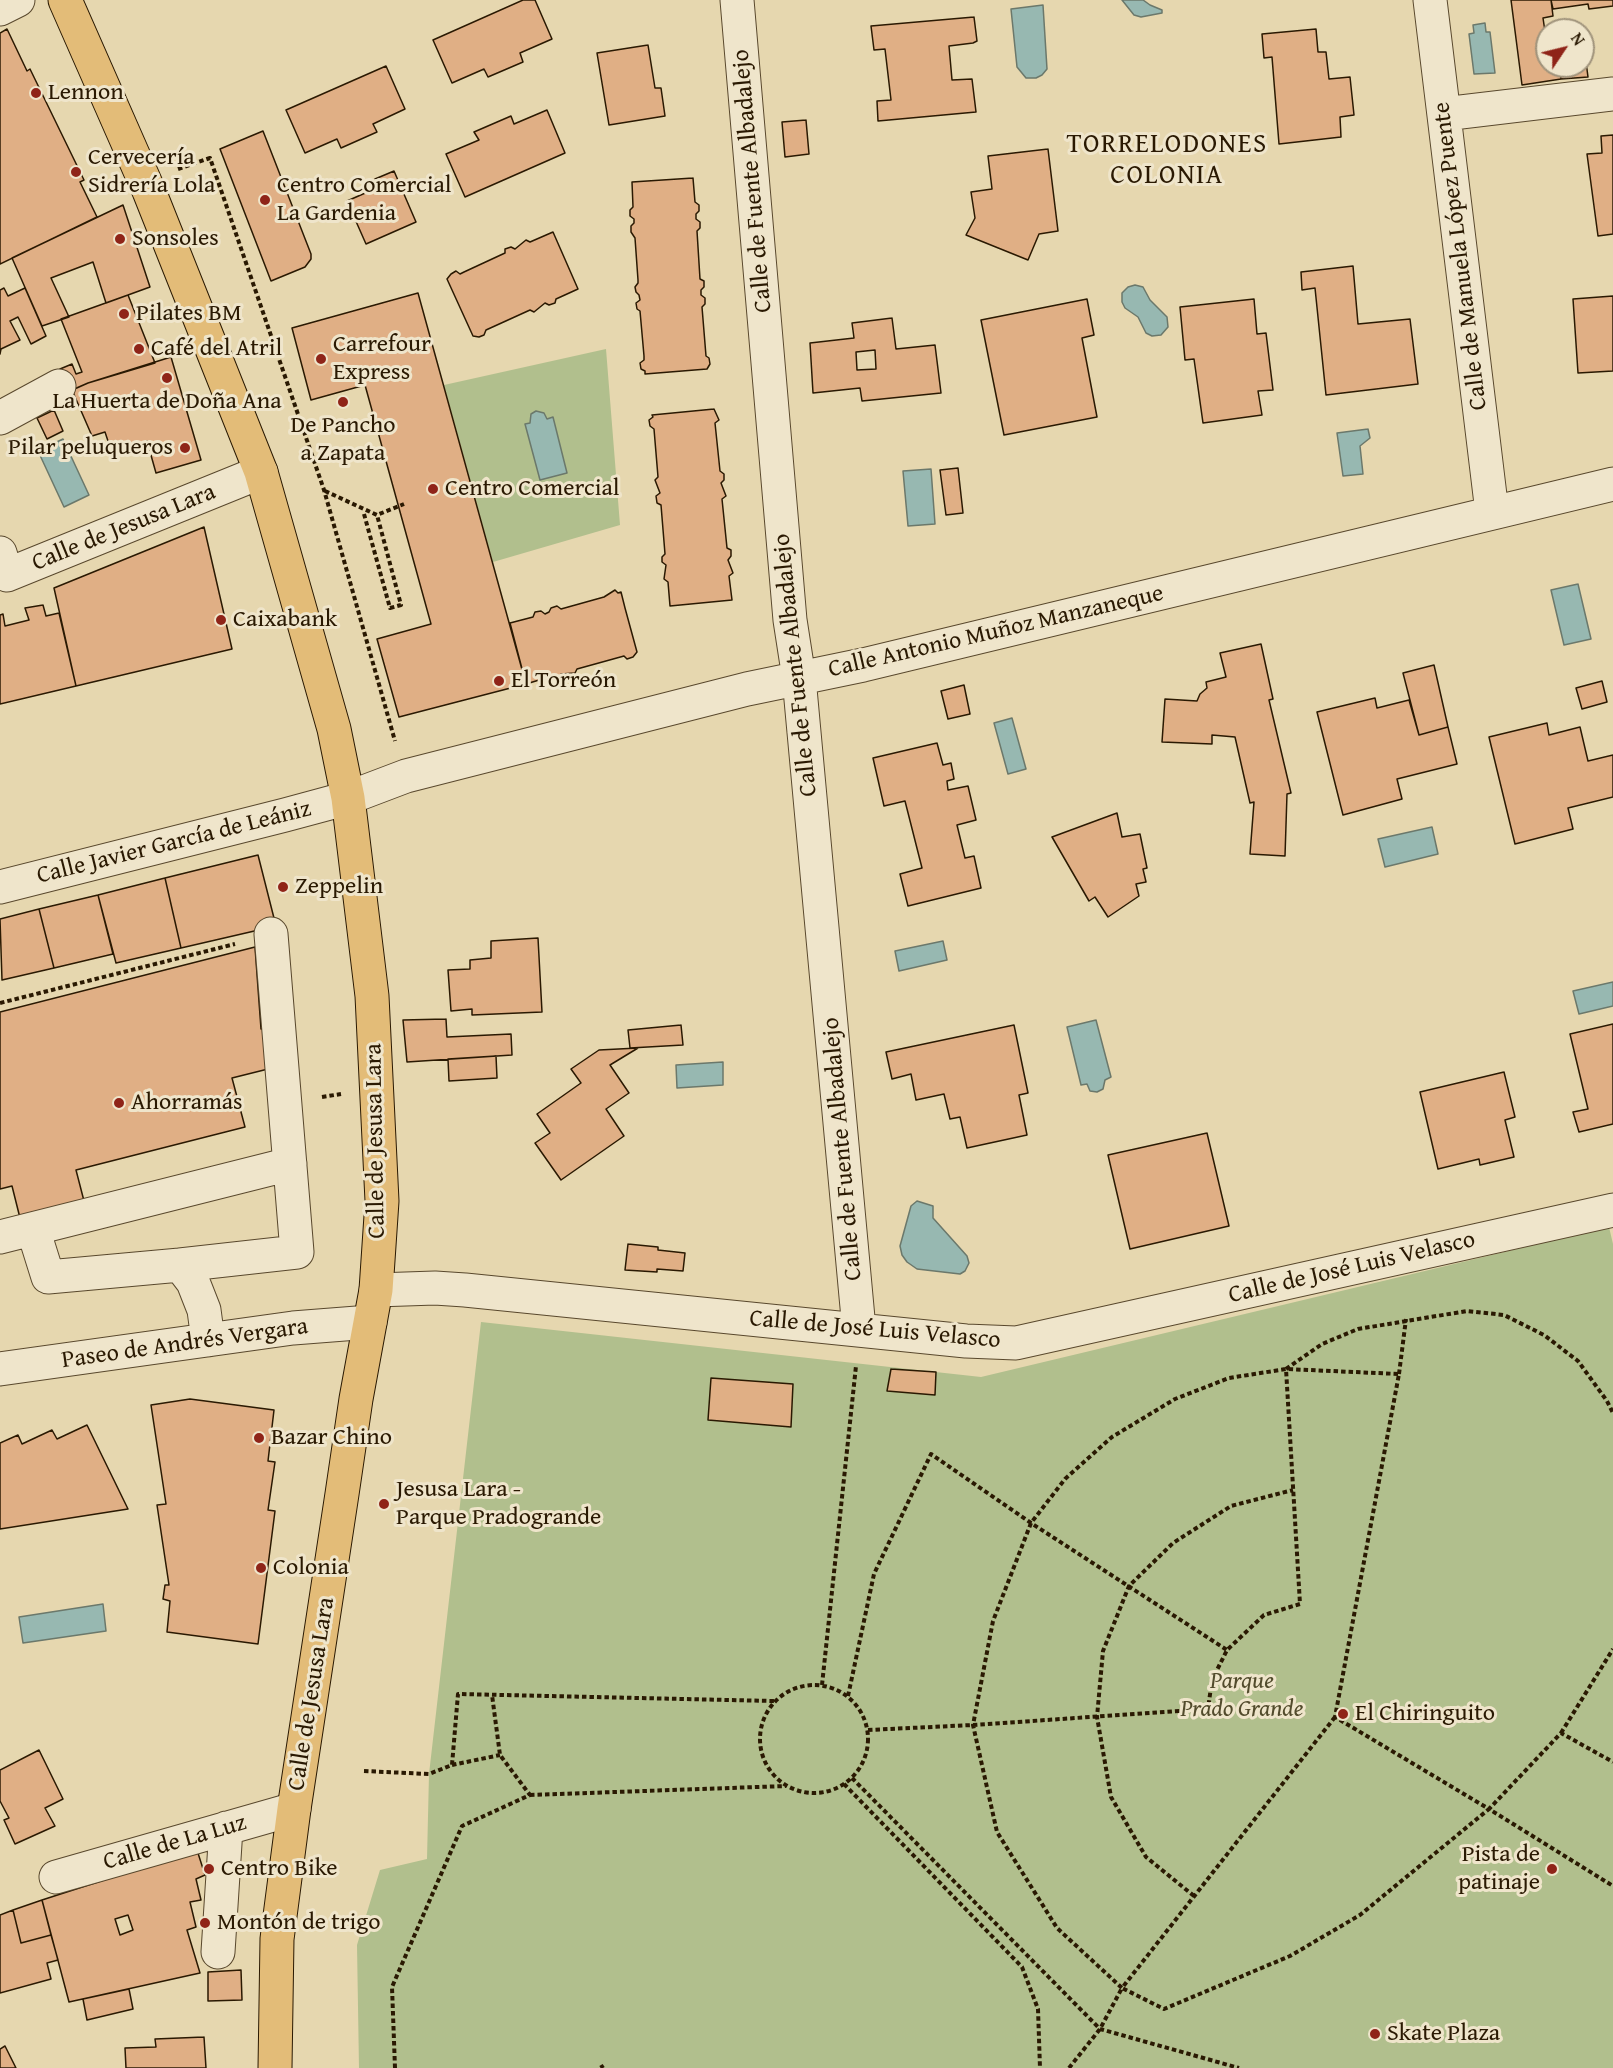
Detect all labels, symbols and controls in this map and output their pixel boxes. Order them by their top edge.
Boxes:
north arrow [1535,18,1595,78]
text: N [1565,28,1591,50]
street label: Calle de Fuente Albadalejo [727,48,779,314]
place label: Lennon [48,79,124,107]
marker: Lennon [29,86,43,100]
street label: Calle de Manuela López Puente [1428,100,1494,412]
district label: TORRELODONES COLONIA [1066,129,1268,192]
place label: Cervecería Sidrería Lola [88,144,215,200]
marker: Cervecería Sidrería Lola [69,165,83,179]
place label: Centro Comercial La Gardenia [277,172,451,228]
marker: Centro Comercial La Gardenia [258,193,272,207]
place label: Sonsoles [132,225,219,253]
marker: Sonsoles [113,232,127,246]
place label: Pilates BM [136,300,242,328]
marker: Pilates BM [117,307,131,321]
place label: Carrefour Express [333,331,431,387]
place label: Café del Atril [151,335,282,363]
marker: Café del Atril [132,342,146,356]
marker: Carrefour Express [314,352,328,366]
marker: La Huerta de Doña Ana [160,371,174,385]
place label: La Huerta de Doña Ana [52,388,282,416]
marker: De Pancho a Zapata [336,395,350,409]
place label: De Pancho a Zapata [291,412,395,468]
place label: Pilar peluqueros [8,434,173,462]
marker: Pilar peluqueros [178,441,192,455]
place label: Centro Comercial [445,475,619,503]
street label: Calle de Jesusa Lara [28,478,220,578]
marker: Centro Comercial [426,482,440,496]
street label: Calle de Fuente Albadalejo [768,532,824,798]
street label: Calle Antonio Muñoz Manzaneque [826,579,1166,685]
place label: Caixabank [233,606,337,634]
marker: Caixabank [214,613,228,627]
place label: El Torreón [511,667,616,695]
marker: El Torreón [492,674,506,688]
street label: Calle Javier García de Leániz [34,795,314,891]
place label: Zeppelin [295,873,383,901]
marker: Zeppelin [276,880,290,894]
street label: Calle de Fuente Albadalejo [817,1016,869,1282]
street label: Calle de Jesusa Lara [360,1043,392,1239]
place label: Ahorramás [131,1089,243,1117]
marker: Ahorramás [112,1096,126,1110]
street label: Calle de José Luis Velasco [1226,1226,1478,1310]
street label: Calle de José Luis Velasco [748,1305,1002,1355]
street label: Paseo de Andrés Vergara [60,1312,310,1376]
place label: Bazar Chino [271,1424,392,1452]
marker: Bazar Chino [252,1431,266,1445]
place label: Jesusa Lara - Parque Pradogrande [396,1476,601,1532]
marker: Jesusa Lara - Parque Pradogrande [377,1497,391,1511]
place label: Colonia [273,1554,349,1582]
marker: Colonia [254,1561,268,1575]
street label: Calle de Jesusa Lara [283,1595,341,1793]
park label: Parque Prado Grande [1180,1668,1304,1724]
place label: El Chiringuito [1355,1700,1495,1728]
marker: El Chiringuito [1336,1707,1350,1721]
street label: Calle de La Luz [100,1809,250,1877]
place label: Pista de patinaje [1458,1841,1540,1897]
place label: Centro Bike [221,1855,338,1883]
marker: Centro Bike [202,1862,216,1876]
marker: Pista de patinaje [1545,1862,1559,1876]
place label: Montón de trigo [217,1909,381,1937]
marker: Montón de trigo [198,1916,212,1930]
place label: Skate Plaza [1387,2020,1500,2048]
marker: Skate Plaza [1368,2027,1382,2041]

